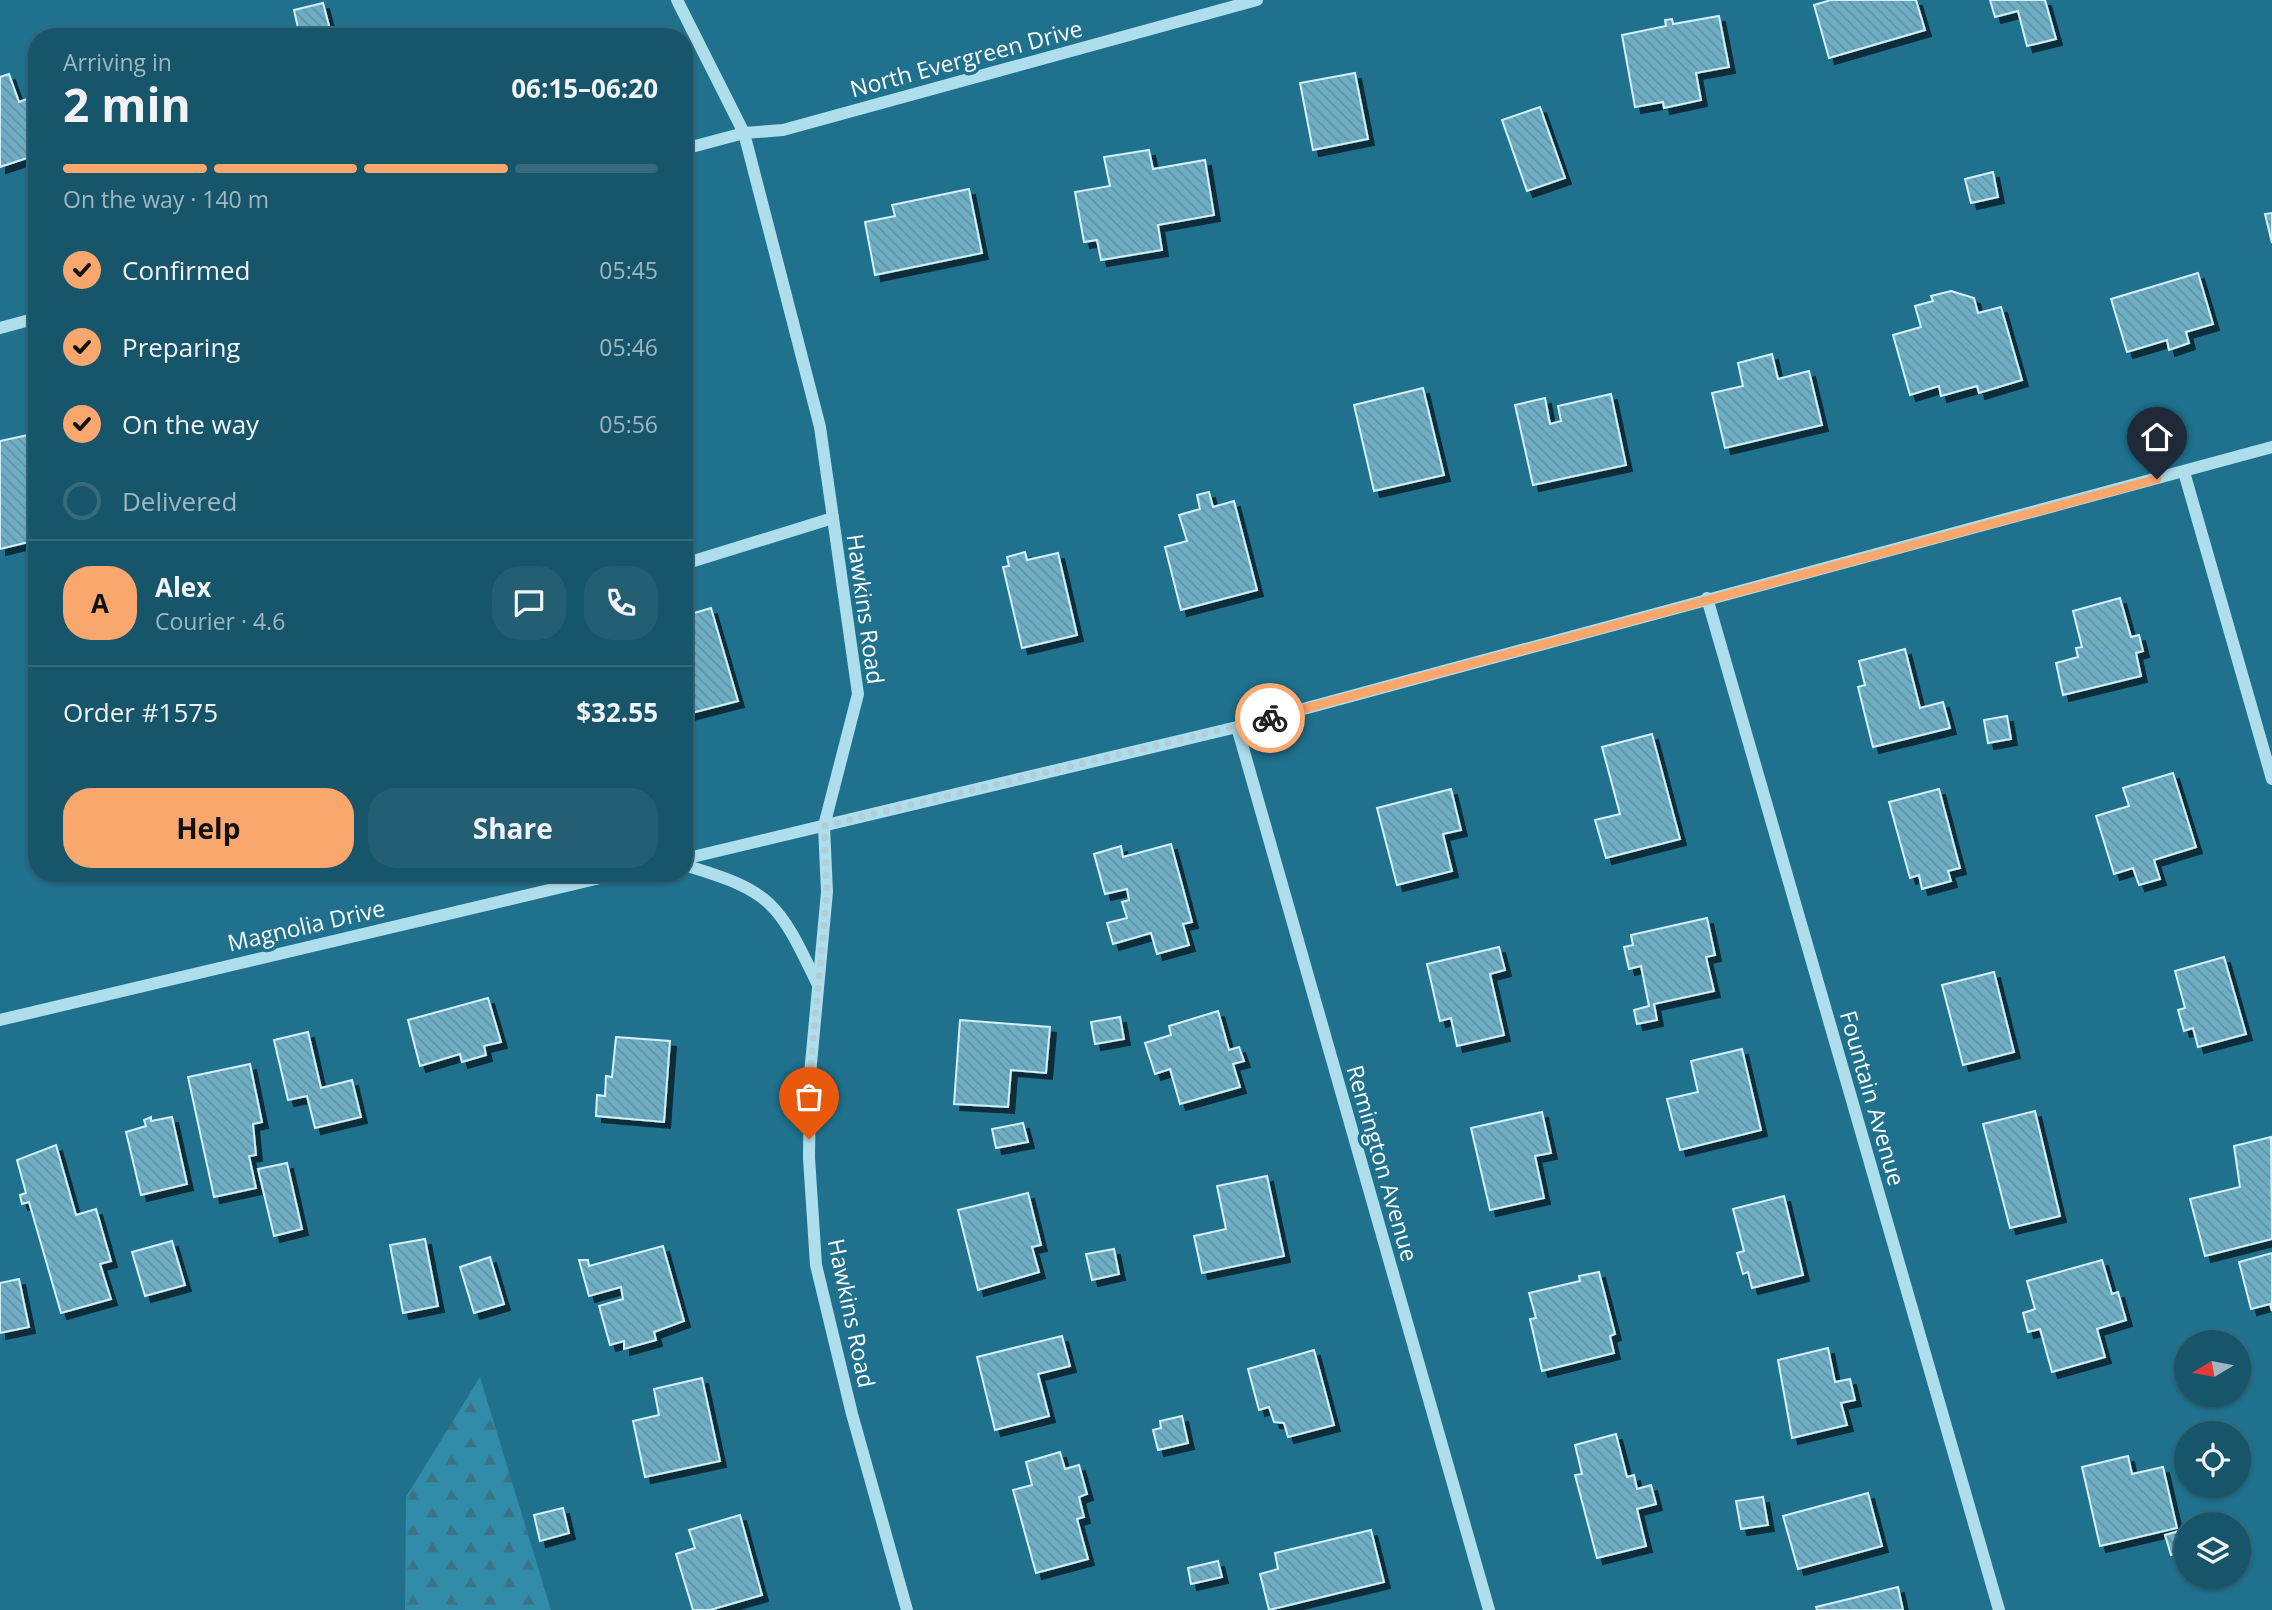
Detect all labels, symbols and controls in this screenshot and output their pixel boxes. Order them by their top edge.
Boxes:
street label: North Evergreen Drive [846,12,1086,104]
text: Arriving in [63,46,172,78]
text: 06:15–06:20 [511,70,658,106]
text: 2 min [63,73,191,135]
text: On the way · 140 m [63,183,269,215]
icon: check [63,251,101,289]
text: Confirmed [122,252,250,288]
text: 05:45 [599,254,658,286]
icon: check [63,328,101,366]
text: Preparing [122,329,240,365]
text: 05:46 [599,331,658,363]
icon: check [63,405,101,443]
text: On the way [122,406,259,442]
pin [2127,407,2187,479]
text: 05:56 [599,408,658,440]
icon: home [2138,418,2176,456]
text: Delivered [122,483,237,519]
street label: Hawkins Road [840,532,892,686]
button: chat [492,566,566,640]
button: phone [584,566,658,640]
text: Alex [155,569,211,605]
text: A [91,585,109,621]
text: Courier · 4.6 [155,605,285,637]
courier [1235,683,1305,753]
text: Order #1575 [63,694,218,730]
text: $32.55 [576,694,658,730]
icon: bike [1251,699,1289,737]
button: Help [63,788,354,868]
button: Share [368,788,658,868]
street label: Magnolia Drive [224,891,388,959]
street label: Fountain Avenue [1833,1007,1913,1189]
street label: Remington Avenue [1340,1061,1426,1265]
pin [779,1067,839,1139]
icon: bag [790,1078,828,1116]
street label: Hawkins Road [821,1236,883,1390]
north arrow [2174,1330,2250,1407]
map controls [2174,1330,2251,1589]
button: locate [2174,1421,2251,1498]
button: layers [2174,1512,2251,1589]

